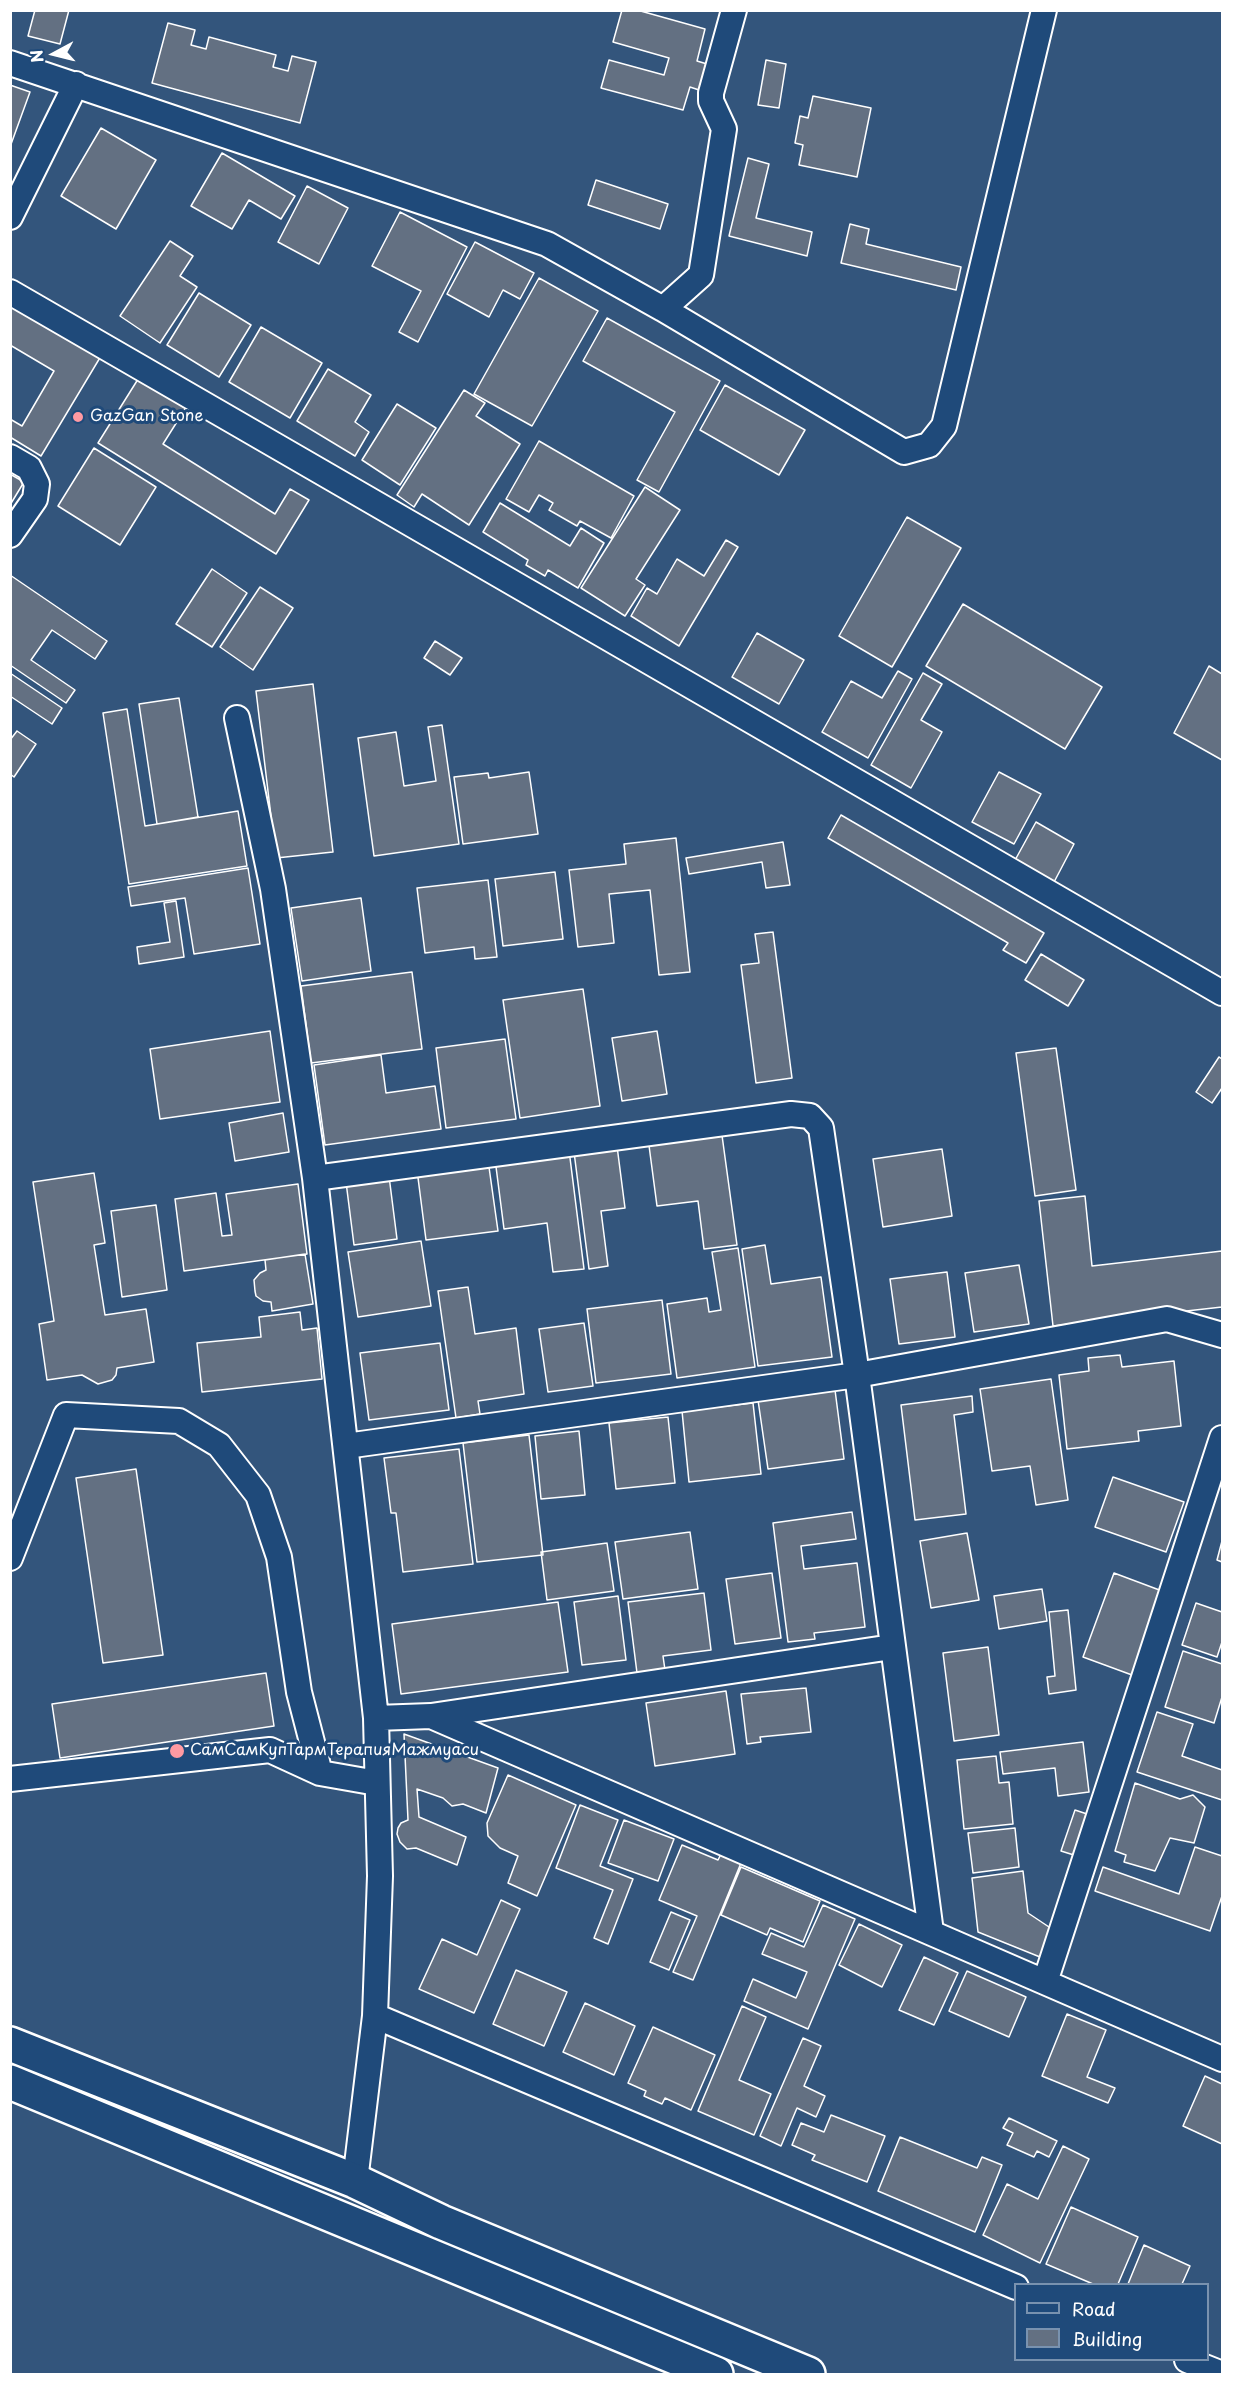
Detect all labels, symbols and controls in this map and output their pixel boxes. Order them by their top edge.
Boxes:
north arrow [24,24,84,84]
text: N [23,48,49,64]
place label: GazGan Stone [90,407,203,427]
marker: GazGan Stone [71,410,85,424]
place label: СамСамКупТармТерапияМажмуаси [190,1741,479,1761]
marker: СамСамКупТармТерапияМажмуаси [168,1742,186,1760]
legend [1014,2283,1209,2361]
text: Road [1072,2295,1116,2322]
text: Building [1072,2325,1142,2352]

